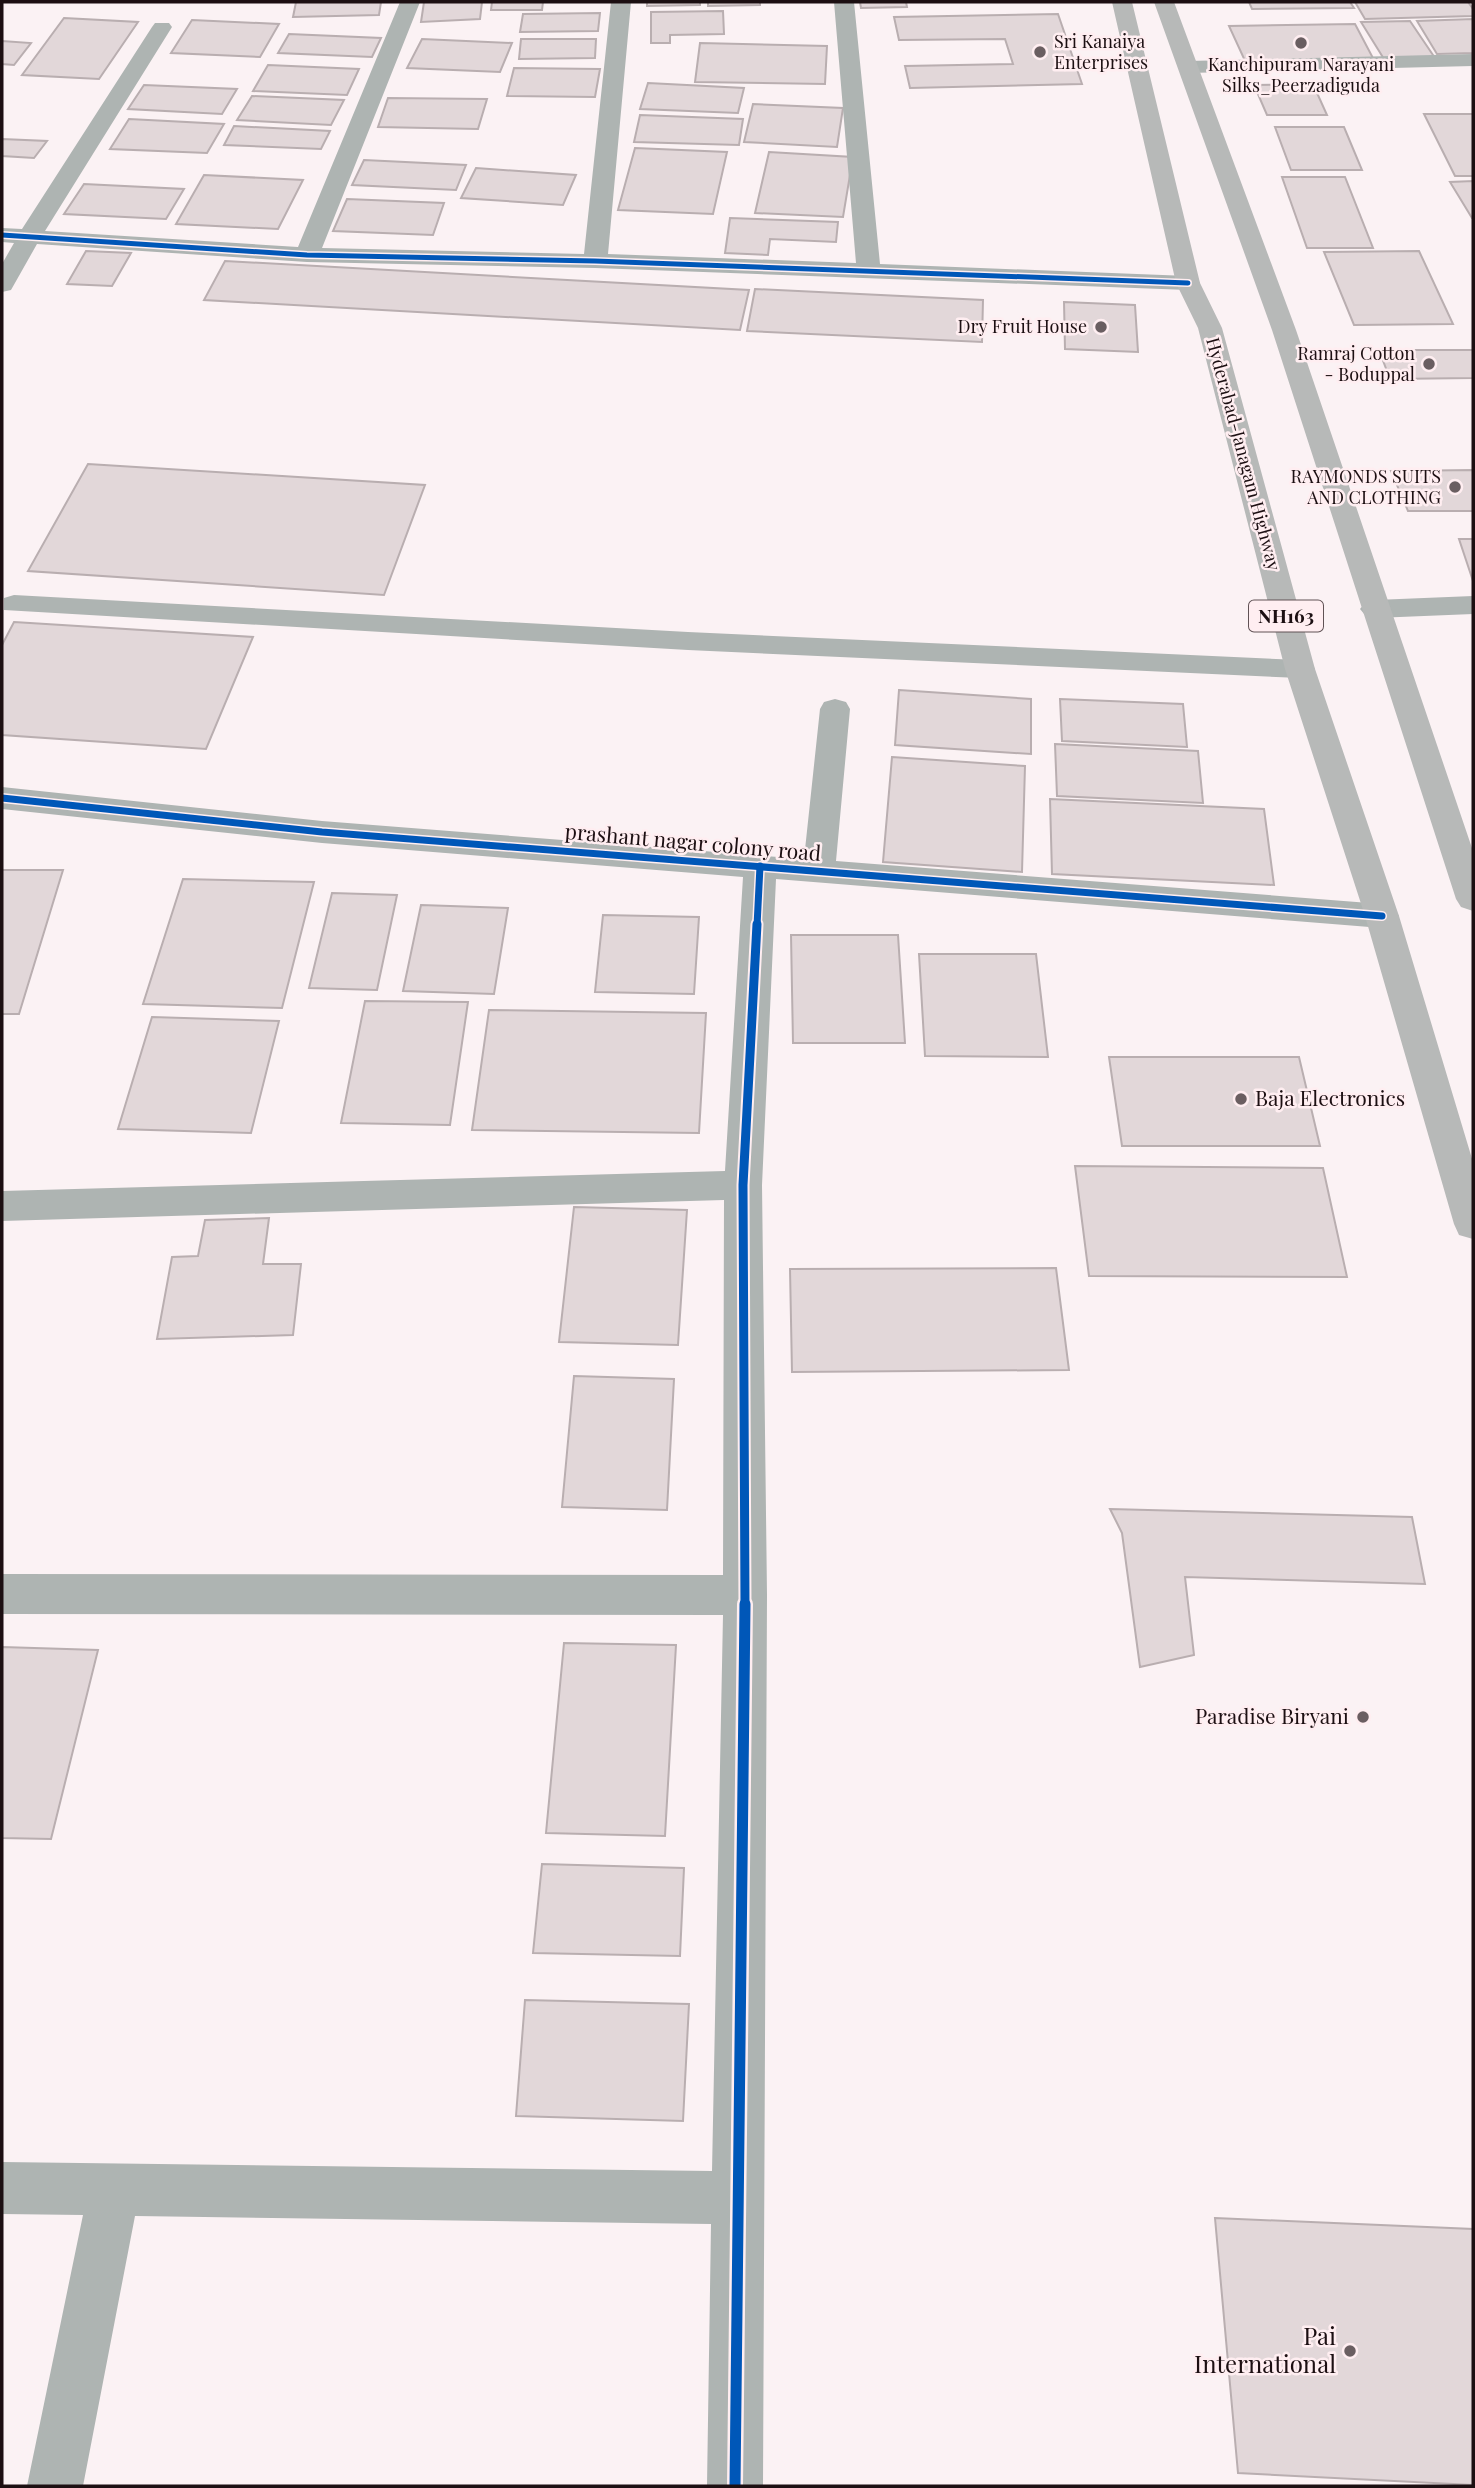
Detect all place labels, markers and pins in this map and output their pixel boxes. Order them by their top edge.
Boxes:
place label: Sri Kanaiya Enterprises [1054,29,1148,74]
marker: Kanchipuram Narayani Silks_Peerzadiguda [1293,35,1309,51]
marker: Sri Kanaiya Enterprises [1032,44,1048,60]
place label: Kanchipuram Narayani Silks_Peerzadiguda [1208,52,1394,97]
place label: Dry Fruit House [958,314,1087,338]
marker: Dry Fruit House [1093,319,1109,335]
place label: Ramraj Cotton - Boduppal [1297,341,1415,386]
marker: Ramraj Cotton - Boduppal [1421,356,1437,372]
place label: RAYMONDS SUITS AND CLOTHING [1291,464,1441,509]
marker: RAYMONDS SUITS AND CLOTHING [1447,479,1463,495]
place label: Baja Electronics [1255,1083,1405,1111]
marker: Baja Electronics [1233,1091,1249,1107]
place label: Paradise Biryani [1195,1701,1349,1729]
marker: Paradise Biryani [1355,1709,1371,1725]
place label: Pai International [1194,2319,1336,2379]
marker: Pai International [1342,2343,1358,2359]

